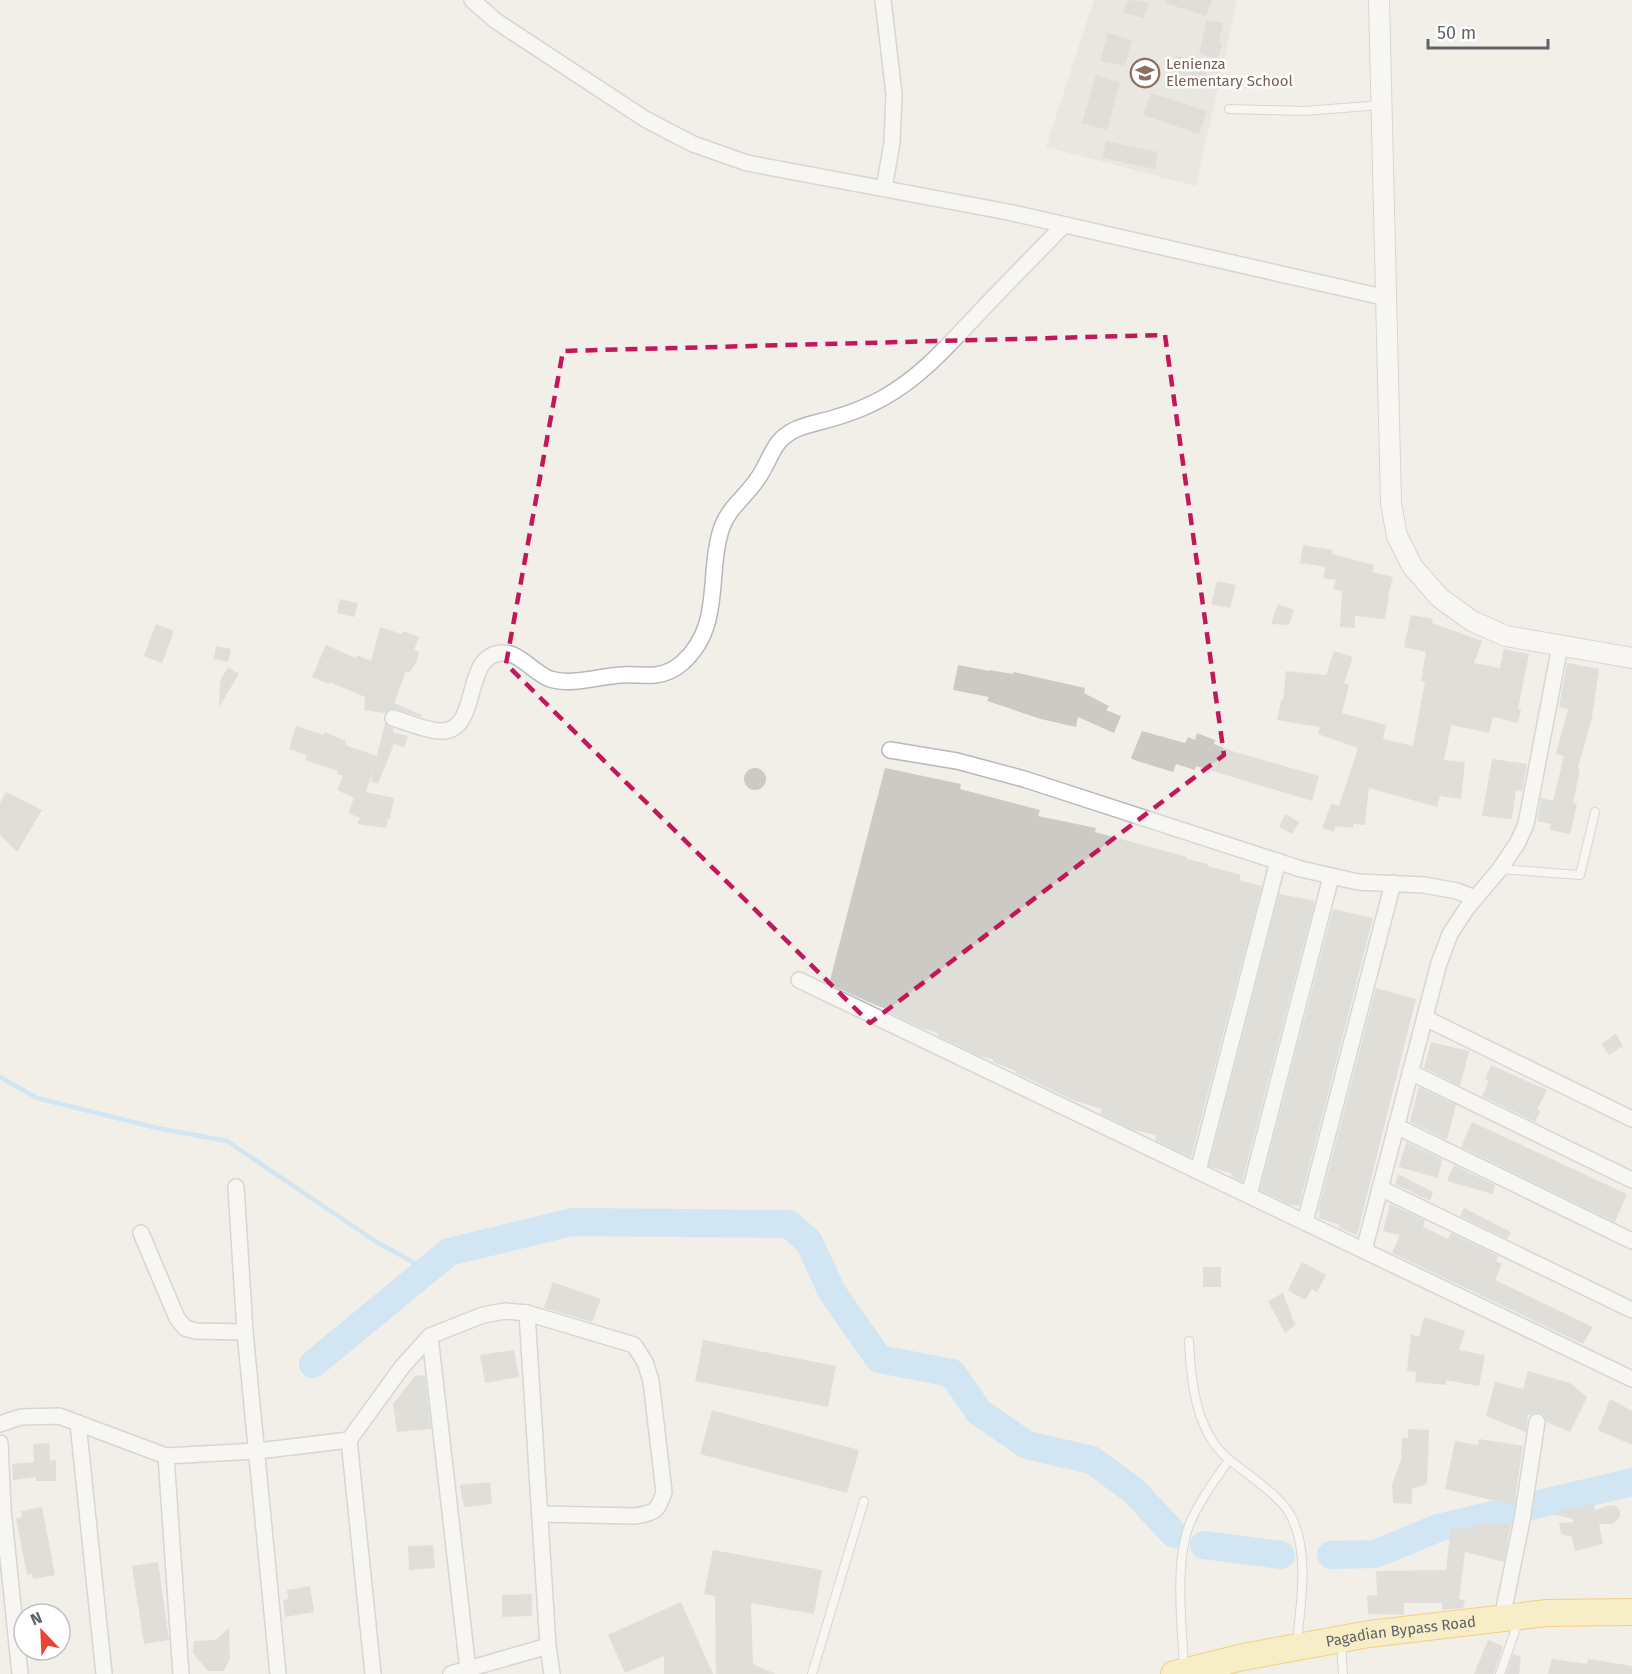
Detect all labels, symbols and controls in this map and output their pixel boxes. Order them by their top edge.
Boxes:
scale bar [1428,12,1548,50]
text: 50 m [1437,22,1476,44]
place label: Lenienza Elementary School [1166,55,1294,90]
school or university icon: Lenienza Elementary School [1129,57,1161,89]
north arrow [12,1602,72,1662]
text: N [28,1608,45,1629]
street label: Pagadian Bypass Road [1324,1612,1477,1651]

